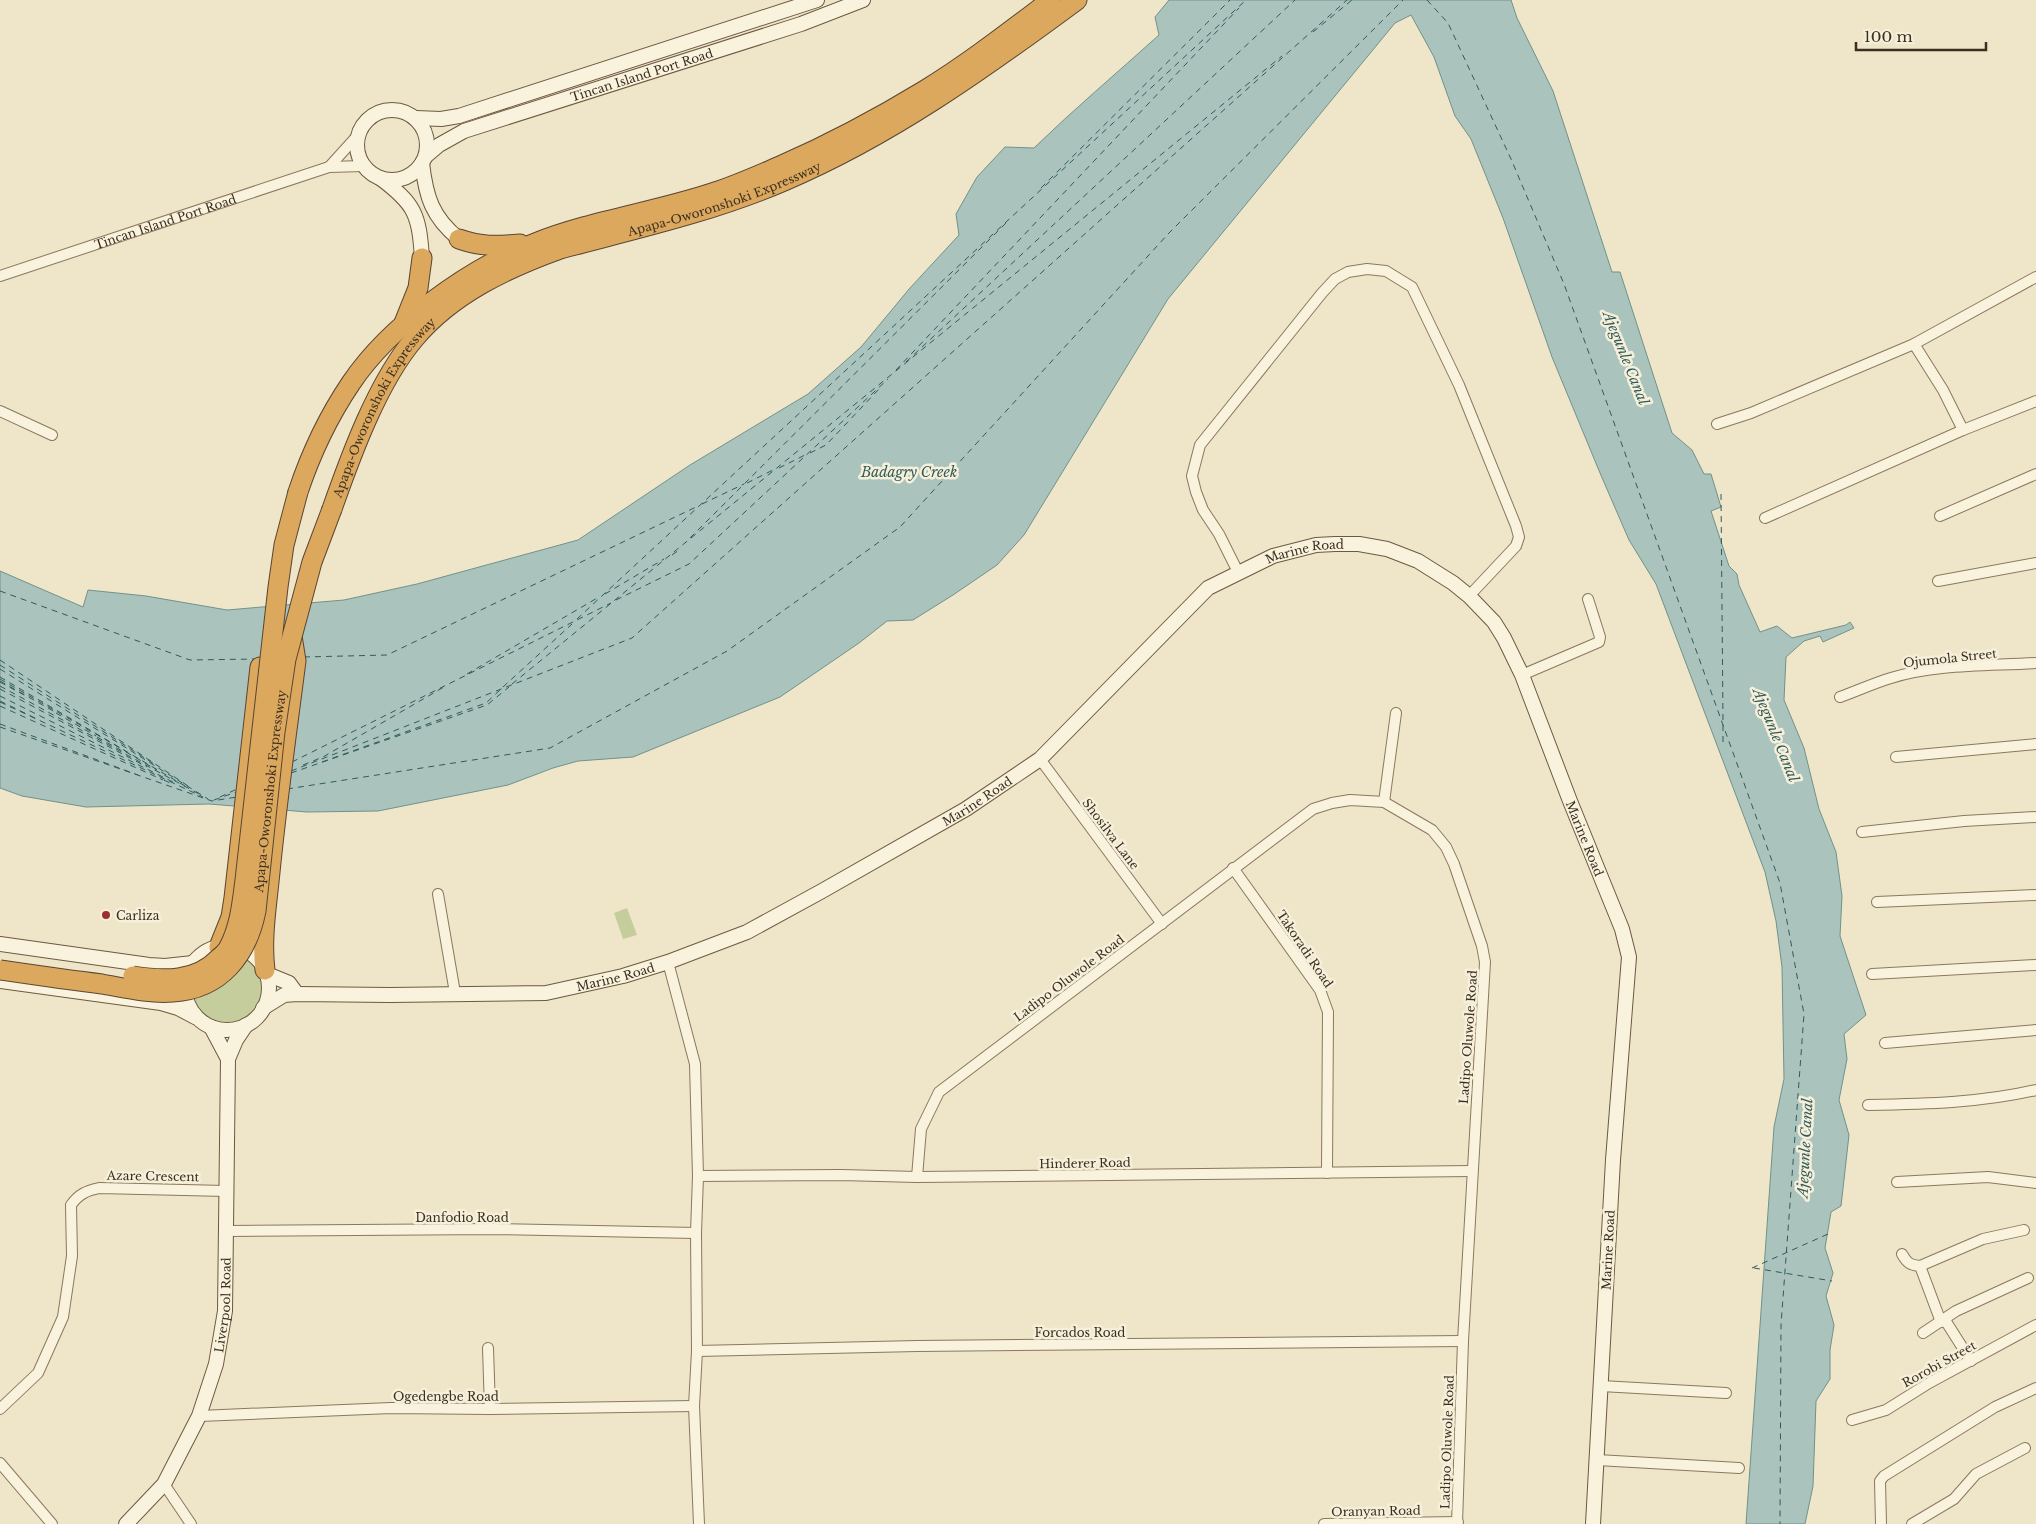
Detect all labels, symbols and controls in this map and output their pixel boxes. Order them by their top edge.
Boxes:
scale bar [1856,20,1986,52]
text: 100 m [1864,27,1913,46]
street label: Tincan Island Port Road [568,45,715,104]
street label: Apapa-Oworonshoki Expressway [625,158,823,239]
street label: Tincan Island Port Road [92,191,238,252]
water label: Ajegunle Canal [1598,307,1653,408]
street label: Apapa-Oworonshoki Expressway [329,314,438,500]
water label: Badagry Creek [860,463,957,481]
street label: Marine Road [1263,536,1344,566]
street label: Ojumola Street [1903,646,1998,670]
water label: Ajegunle Canal [1748,684,1803,785]
street label: Apapa-Oworonshoki Expressway [250,688,289,894]
street label: Marine Road [939,773,1015,829]
street label: Shosilva Lane [1079,796,1143,873]
street label: Marine Road [1563,798,1607,878]
place label: Carliza [116,908,160,923]
street label: Takoradi Road [1274,908,1336,990]
marker: Carliza [100,909,112,921]
street label: Ladipo Oluwole Road [1011,932,1127,1024]
street label: Marine Road [575,959,656,994]
street label: Ladipo Oluwole Road [1456,970,1480,1104]
water label: Ajegunle Canal [1793,1097,1817,1200]
street label: Hinderer Road [1039,1155,1131,1171]
street label: Azare Crescent [106,1168,200,1184]
street label: Danfodio Road [415,1210,509,1225]
street label: Marine Road [1598,1210,1618,1290]
street label: Liverpool Road [211,1257,233,1354]
street label: Forcados Road [1035,1325,1125,1340]
street label: Rorobi Street [1899,1337,1979,1390]
street label: Ladipo Oluwole Road [1437,1375,1457,1509]
street label: Ogedengbe Road [393,1389,499,1404]
street label: Oranyan Road [1331,1503,1421,1519]

